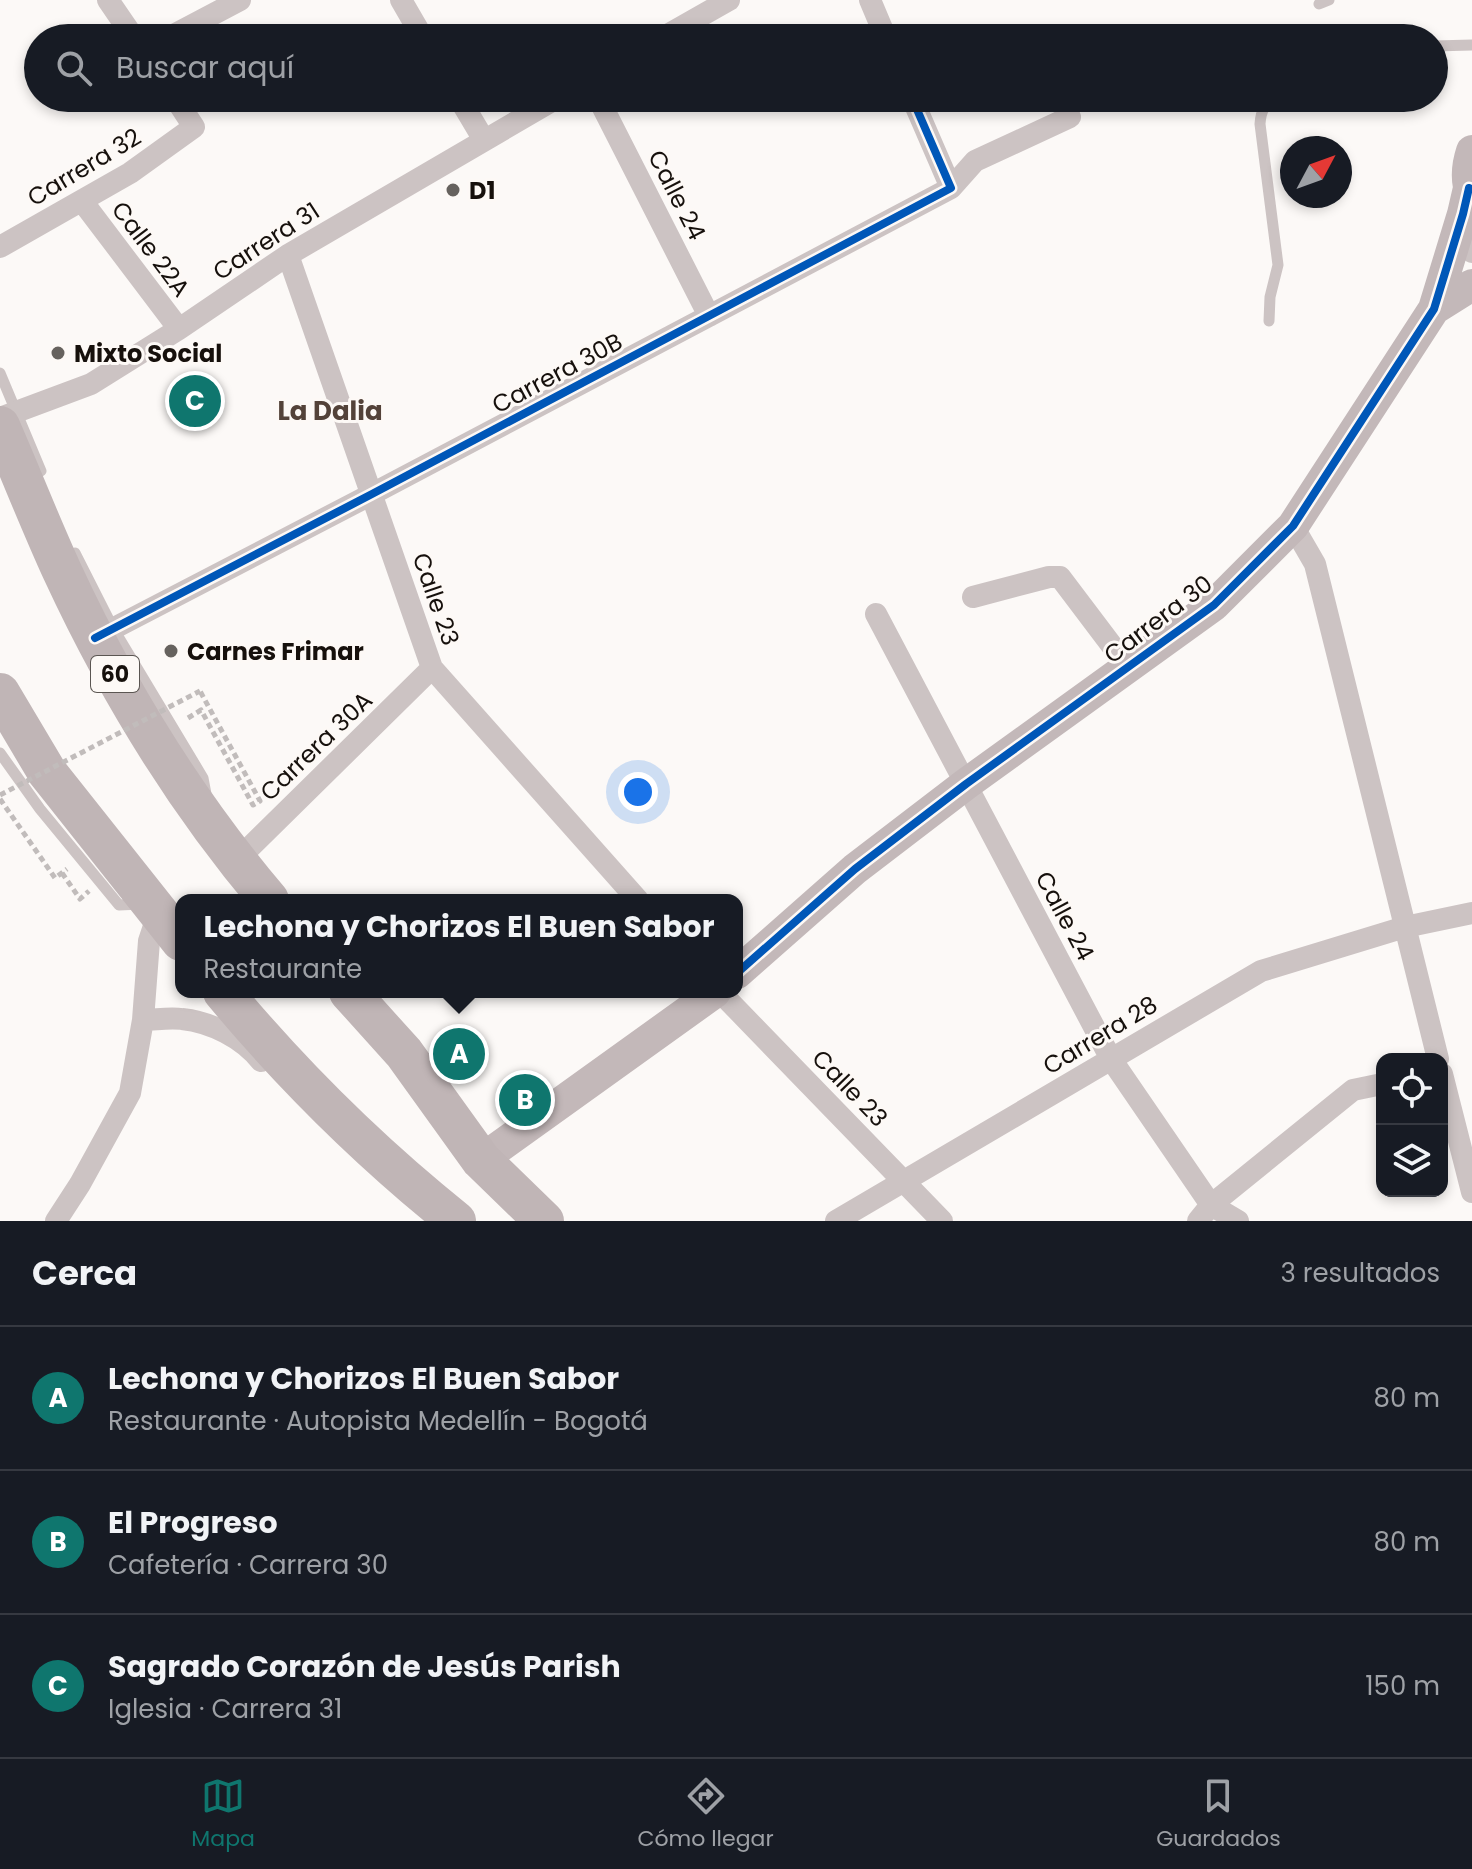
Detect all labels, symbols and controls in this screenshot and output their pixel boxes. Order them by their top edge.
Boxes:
search box [24,24,1448,112]
icon: search [52,46,96,90]
text: Buscar aquí [116,46,294,89]
street label: Carrera 32 [21,120,147,214]
north arrow [1280,136,1352,208]
street label: Calle 24 [640,144,714,246]
place label: D1 [469,174,495,207]
marker: D1 [444,181,462,199]
street label: Calle 22A [104,194,198,304]
street label: Carrera 31 [206,194,326,288]
street label: Carrera 30B [486,325,628,421]
place label: Mixto Social [74,337,222,370]
marker: Mixto Social [49,344,67,362]
pin: C [169,371,221,431]
district label: La Dalia [277,393,383,429]
street label: Calle 23 [405,548,467,650]
street label: Carrera 30 [1097,567,1219,671]
place label: Carnes Frimar [187,635,364,668]
marker: Carnes Frimar [162,642,180,660]
road number: 60 [91,656,139,692]
street label: Carrera 30A [253,684,379,808]
your location [618,772,658,812]
street label: Calle 24 [1028,866,1102,966]
popup [175,894,743,998]
text: Lechona y Chorizos El Buen Sabor [203,905,715,948]
text: Restaurante [203,951,362,987]
street label: Carrera 28 [1037,988,1163,1082]
pin: A [433,1024,485,1084]
street label: Calle 23 [805,1042,895,1134]
map controls [1376,1053,1448,1197]
button: locate [1376,1053,1448,1125]
pin: B [499,1070,551,1130]
button: layers [1376,1125,1448,1197]
text: Cerca [32,1249,137,1297]
text: 3 resultados [1280,1255,1440,1291]
text: Lechona y Chorizos El Buen Sabor [108,1357,619,1400]
text: A [48,1380,68,1416]
text: 80 m [1374,1380,1440,1416]
text: Restaurante · Autopista Medellín - Bogotá [108,1403,648,1439]
text: El Progreso [108,1501,278,1544]
text: B [49,1524,67,1560]
text: 80 m [1374,1524,1440,1560]
text: Cafetería · Carrera 30 [108,1547,388,1583]
text: Sagrado Corazón de Jesús Parish [108,1645,621,1688]
text: C [48,1668,68,1704]
text: 150 m [1365,1668,1440,1704]
text: Iglesia · Carrera 31 [108,1691,342,1727]
tab: Mapa [191,1774,255,1855]
tab: Cómo llegar [638,1774,774,1855]
tab: Guardados [1156,1774,1281,1855]

